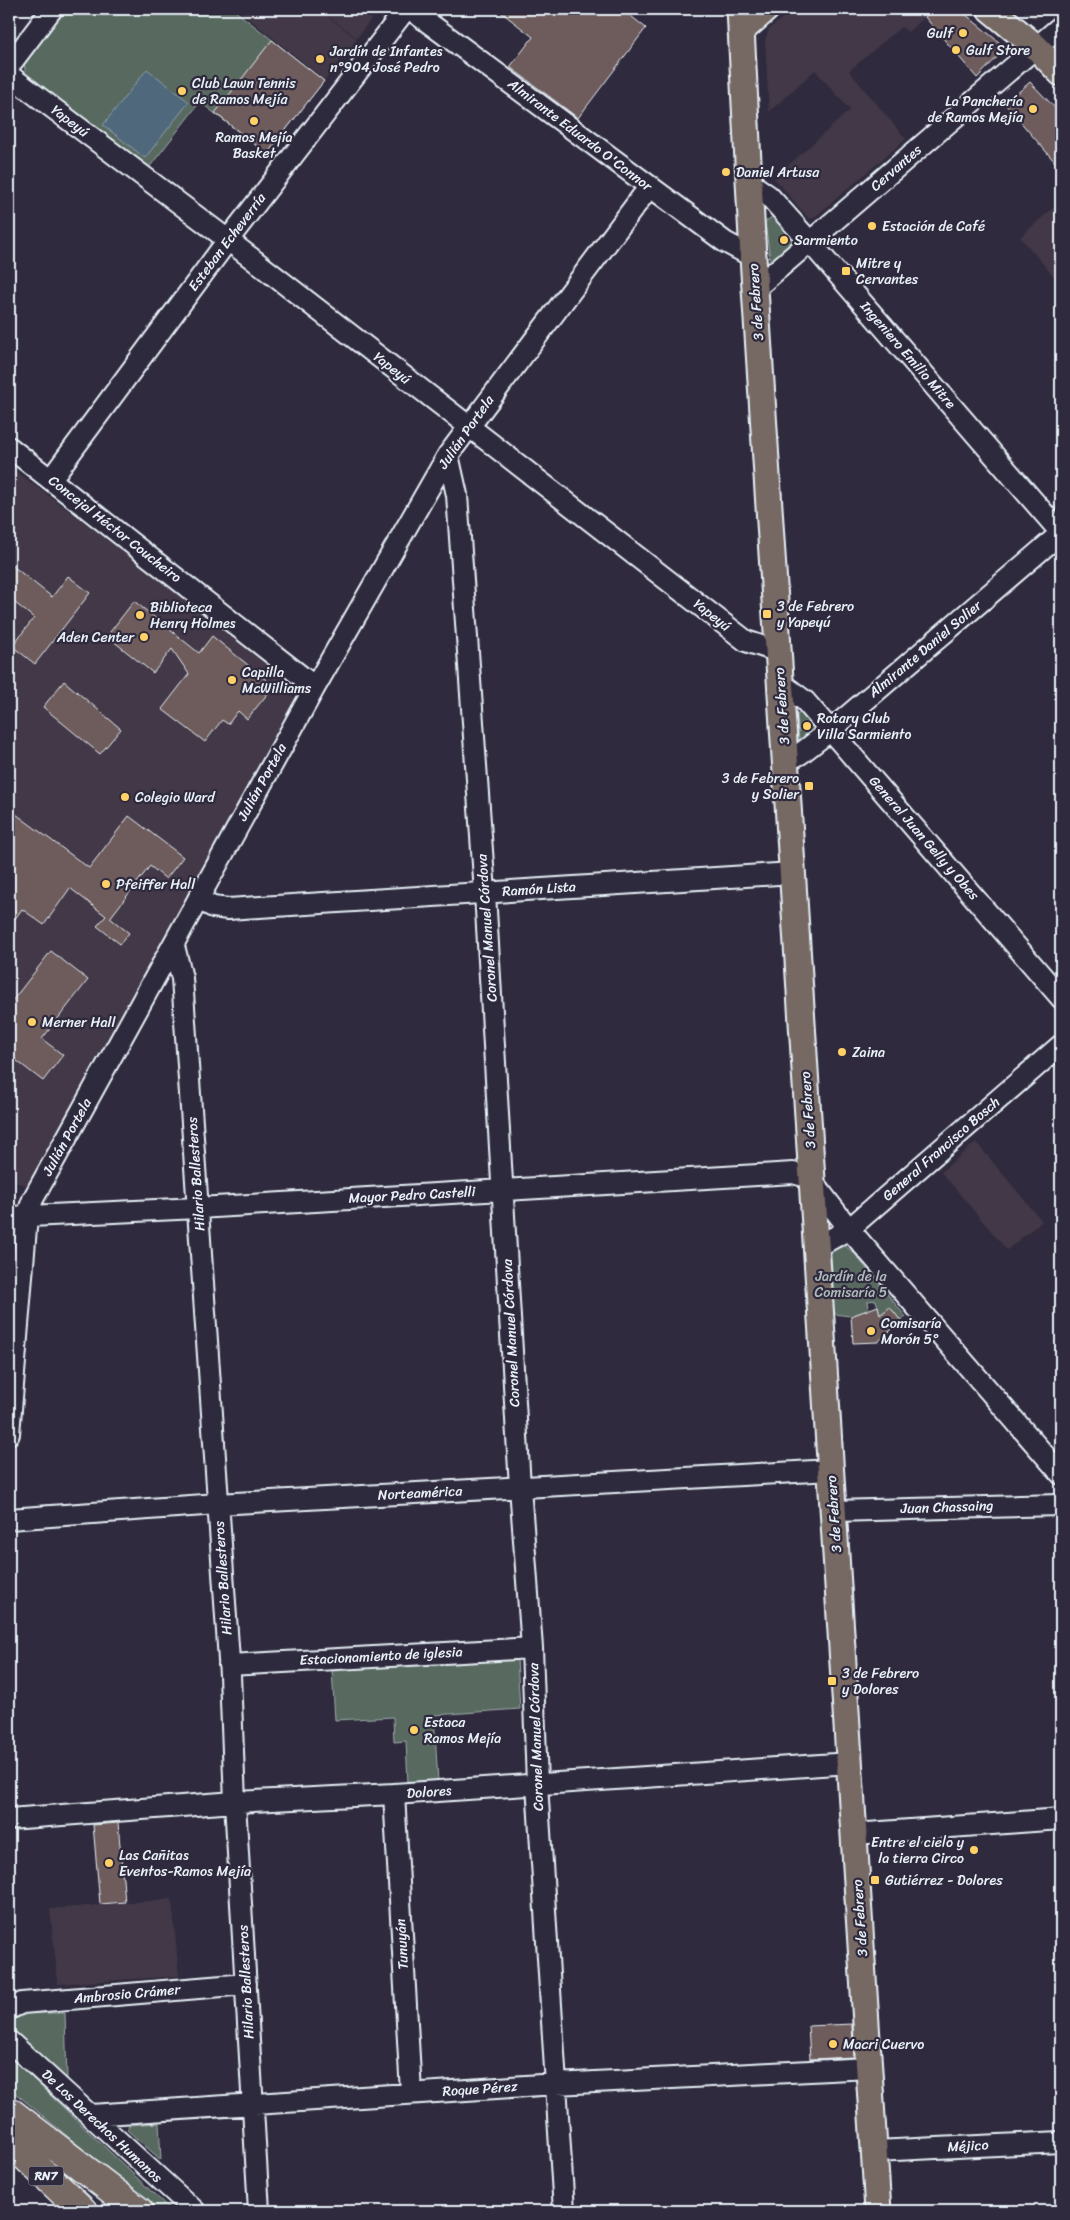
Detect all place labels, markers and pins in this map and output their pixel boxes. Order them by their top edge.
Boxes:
place label: Gulf [927,21,955,46]
marker: Gulf [957,27,969,39]
place label: Gulf Store [966,38,1030,63]
place label: Jardín de Infantes n°904 José Pedro [329,39,443,80]
marker: Gulf Store [950,44,962,56]
marker: Jardín de Infantes n°904 José Pedro [314,53,326,65]
place label: Club Lawn Tennis de Ramos Mejía [192,71,296,112]
marker: Club Lawn Tennis de Ramos Mejía [176,85,188,97]
place label: La Panchería de Ramos Mejía [928,89,1024,130]
marker: La Panchería de Ramos Mejía [1027,103,1039,115]
marker: Ramos Mejía Basket [248,115,260,127]
place label: Ramos Mejía Basket [215,125,293,166]
place label: Daniel Artusa [736,160,820,185]
marker: Daniel Artusa [720,166,732,178]
place label: Estación de Café [882,214,985,239]
marker: Estación de Café [866,220,878,232]
place label: Sarmiento [794,228,858,253]
marker: Sarmiento [778,234,790,246]
place label: Mitre y Cervantes [856,251,919,292]
marker: Mitre y Cervantes [840,265,852,277]
place label: 3 de Febrero y Yapeyú [777,594,854,635]
place label: Biblioteca Henry Holmes [150,595,236,636]
marker: 3 de Febrero y Yapeyú [761,608,773,620]
marker: Biblioteca Henry Holmes [134,609,146,621]
place label: Aden Center [56,625,135,650]
marker: Aden Center [138,631,150,643]
place label: Capilla McWilliams [242,660,312,701]
marker: Capilla McWilliams [226,674,238,686]
place label: Rotary Club Villa Sarmiento [817,706,911,747]
marker: Rotary Club Villa Sarmiento [801,720,813,732]
place label: 3 de Febrero y Solier [722,766,800,807]
marker: 3 de Febrero y Solier [803,780,815,792]
place label: Colegio Ward [135,785,216,810]
marker: Colegio Ward [119,791,131,803]
place label: Pfeiffer Hall [116,872,196,897]
marker: Pfeiffer Hall [100,878,112,890]
place label: Merner Hall [42,1010,116,1035]
marker: Merner Hall [26,1016,38,1028]
place label: Zaina [852,1040,885,1065]
marker: Zaina [836,1046,848,1058]
place label: Comisaría Morón 5° [881,1311,942,1352]
marker: Comisaría Morón 5° [865,1325,877,1337]
place label: 3 de Febrero y Dolores [842,1661,919,1702]
marker: 3 de Febrero y Dolores [826,1675,838,1687]
place label: Estaca Ramos Mejía [424,1710,501,1751]
marker: Estaca Ramos Mejía [408,1724,420,1736]
place label: Entre el cielo y la tierra Circo [871,1830,965,1871]
place label: Las Cañitas Eventos-Ramos Mejía [119,1843,251,1884]
marker: Entre el cielo y la tierra Circo [968,1844,980,1856]
marker: Las Cañitas Eventos-Ramos Mejía [103,1857,115,1869]
place label: Gutiérrez - Dolores [885,1868,1003,1893]
marker: Gutiérrez - Dolores [869,1874,881,1886]
place label: Macri Cuervo [843,2032,924,2057]
marker: Macri Cuervo [827,2038,839,2050]

